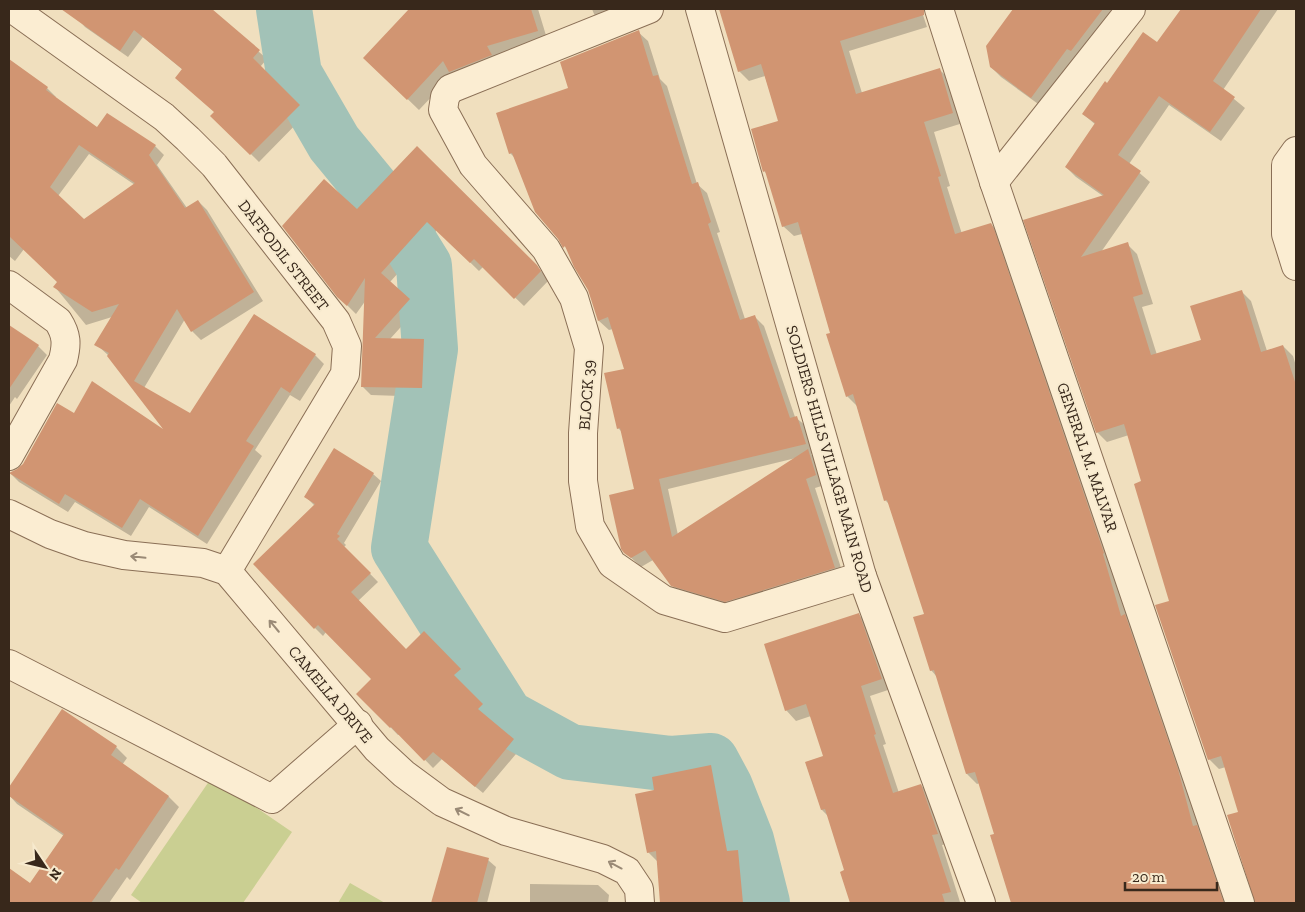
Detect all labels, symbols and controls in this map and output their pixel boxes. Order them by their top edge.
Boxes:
street label: DAFFODIL STREET [234,196,333,315]
street label: SOLDIERS HILLS VILLAGE MAIN ROAD [782,323,877,595]
street label: BLOCK 39 [575,359,598,431]
street label: GENERAL M. MALVAR [1053,380,1122,534]
one-way arrow [131,552,147,561]
one-way arrow [268,619,280,632]
street label: CAMELLA DRIVE [284,642,377,747]
one-way arrow [455,807,470,816]
north arrow [20,842,70,892]
one-way arrow [608,860,623,870]
scale bar [1125,860,1218,892]
text: N [45,865,65,884]
text: 20 m [1132,868,1165,886]

